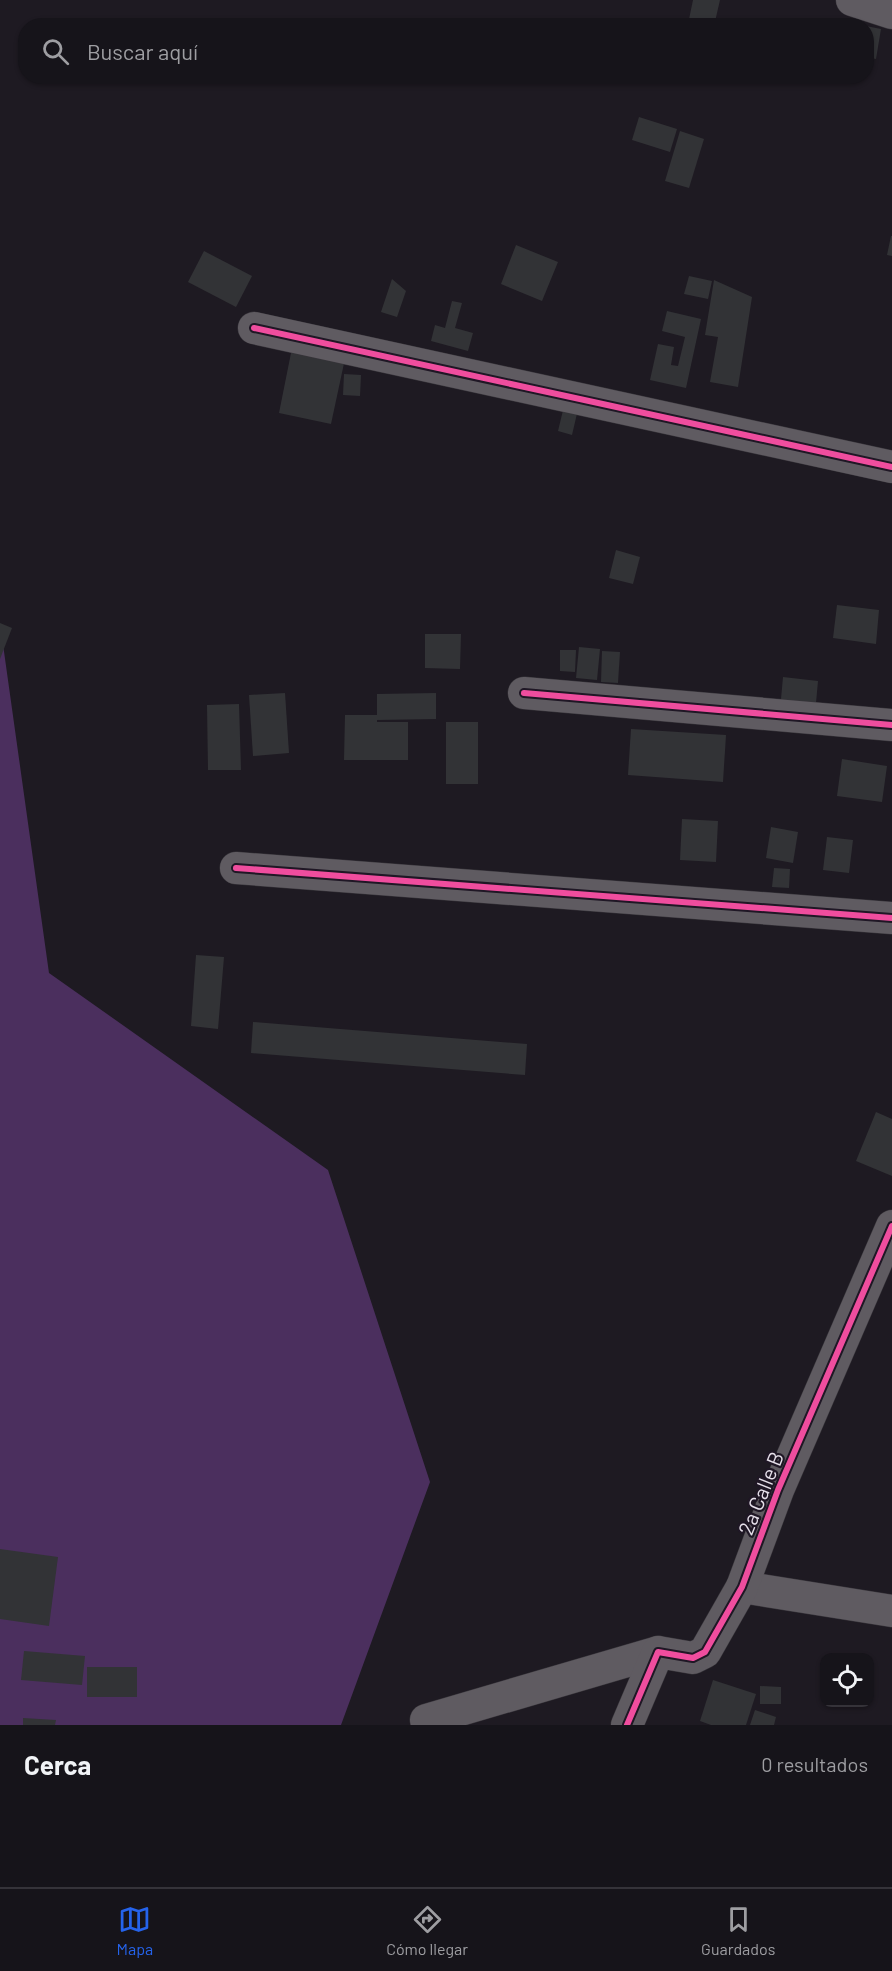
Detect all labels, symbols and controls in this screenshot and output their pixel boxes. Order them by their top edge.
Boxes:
search box [18,18,874,84]
icon: search [39,35,72,68]
text: Buscar aquí [87,38,198,64]
street label: 2a Calle B [732,1448,788,1538]
map controls [820,1653,874,1707]
button: locate [820,1653,874,1707]
text: Cerca [24,1749,91,1780]
text: 0 resultados [761,1752,868,1776]
tab: Mapa [117,1903,153,1958]
tab: Cómo llegar [386,1903,468,1958]
tab: Guardados [701,1903,775,1958]

